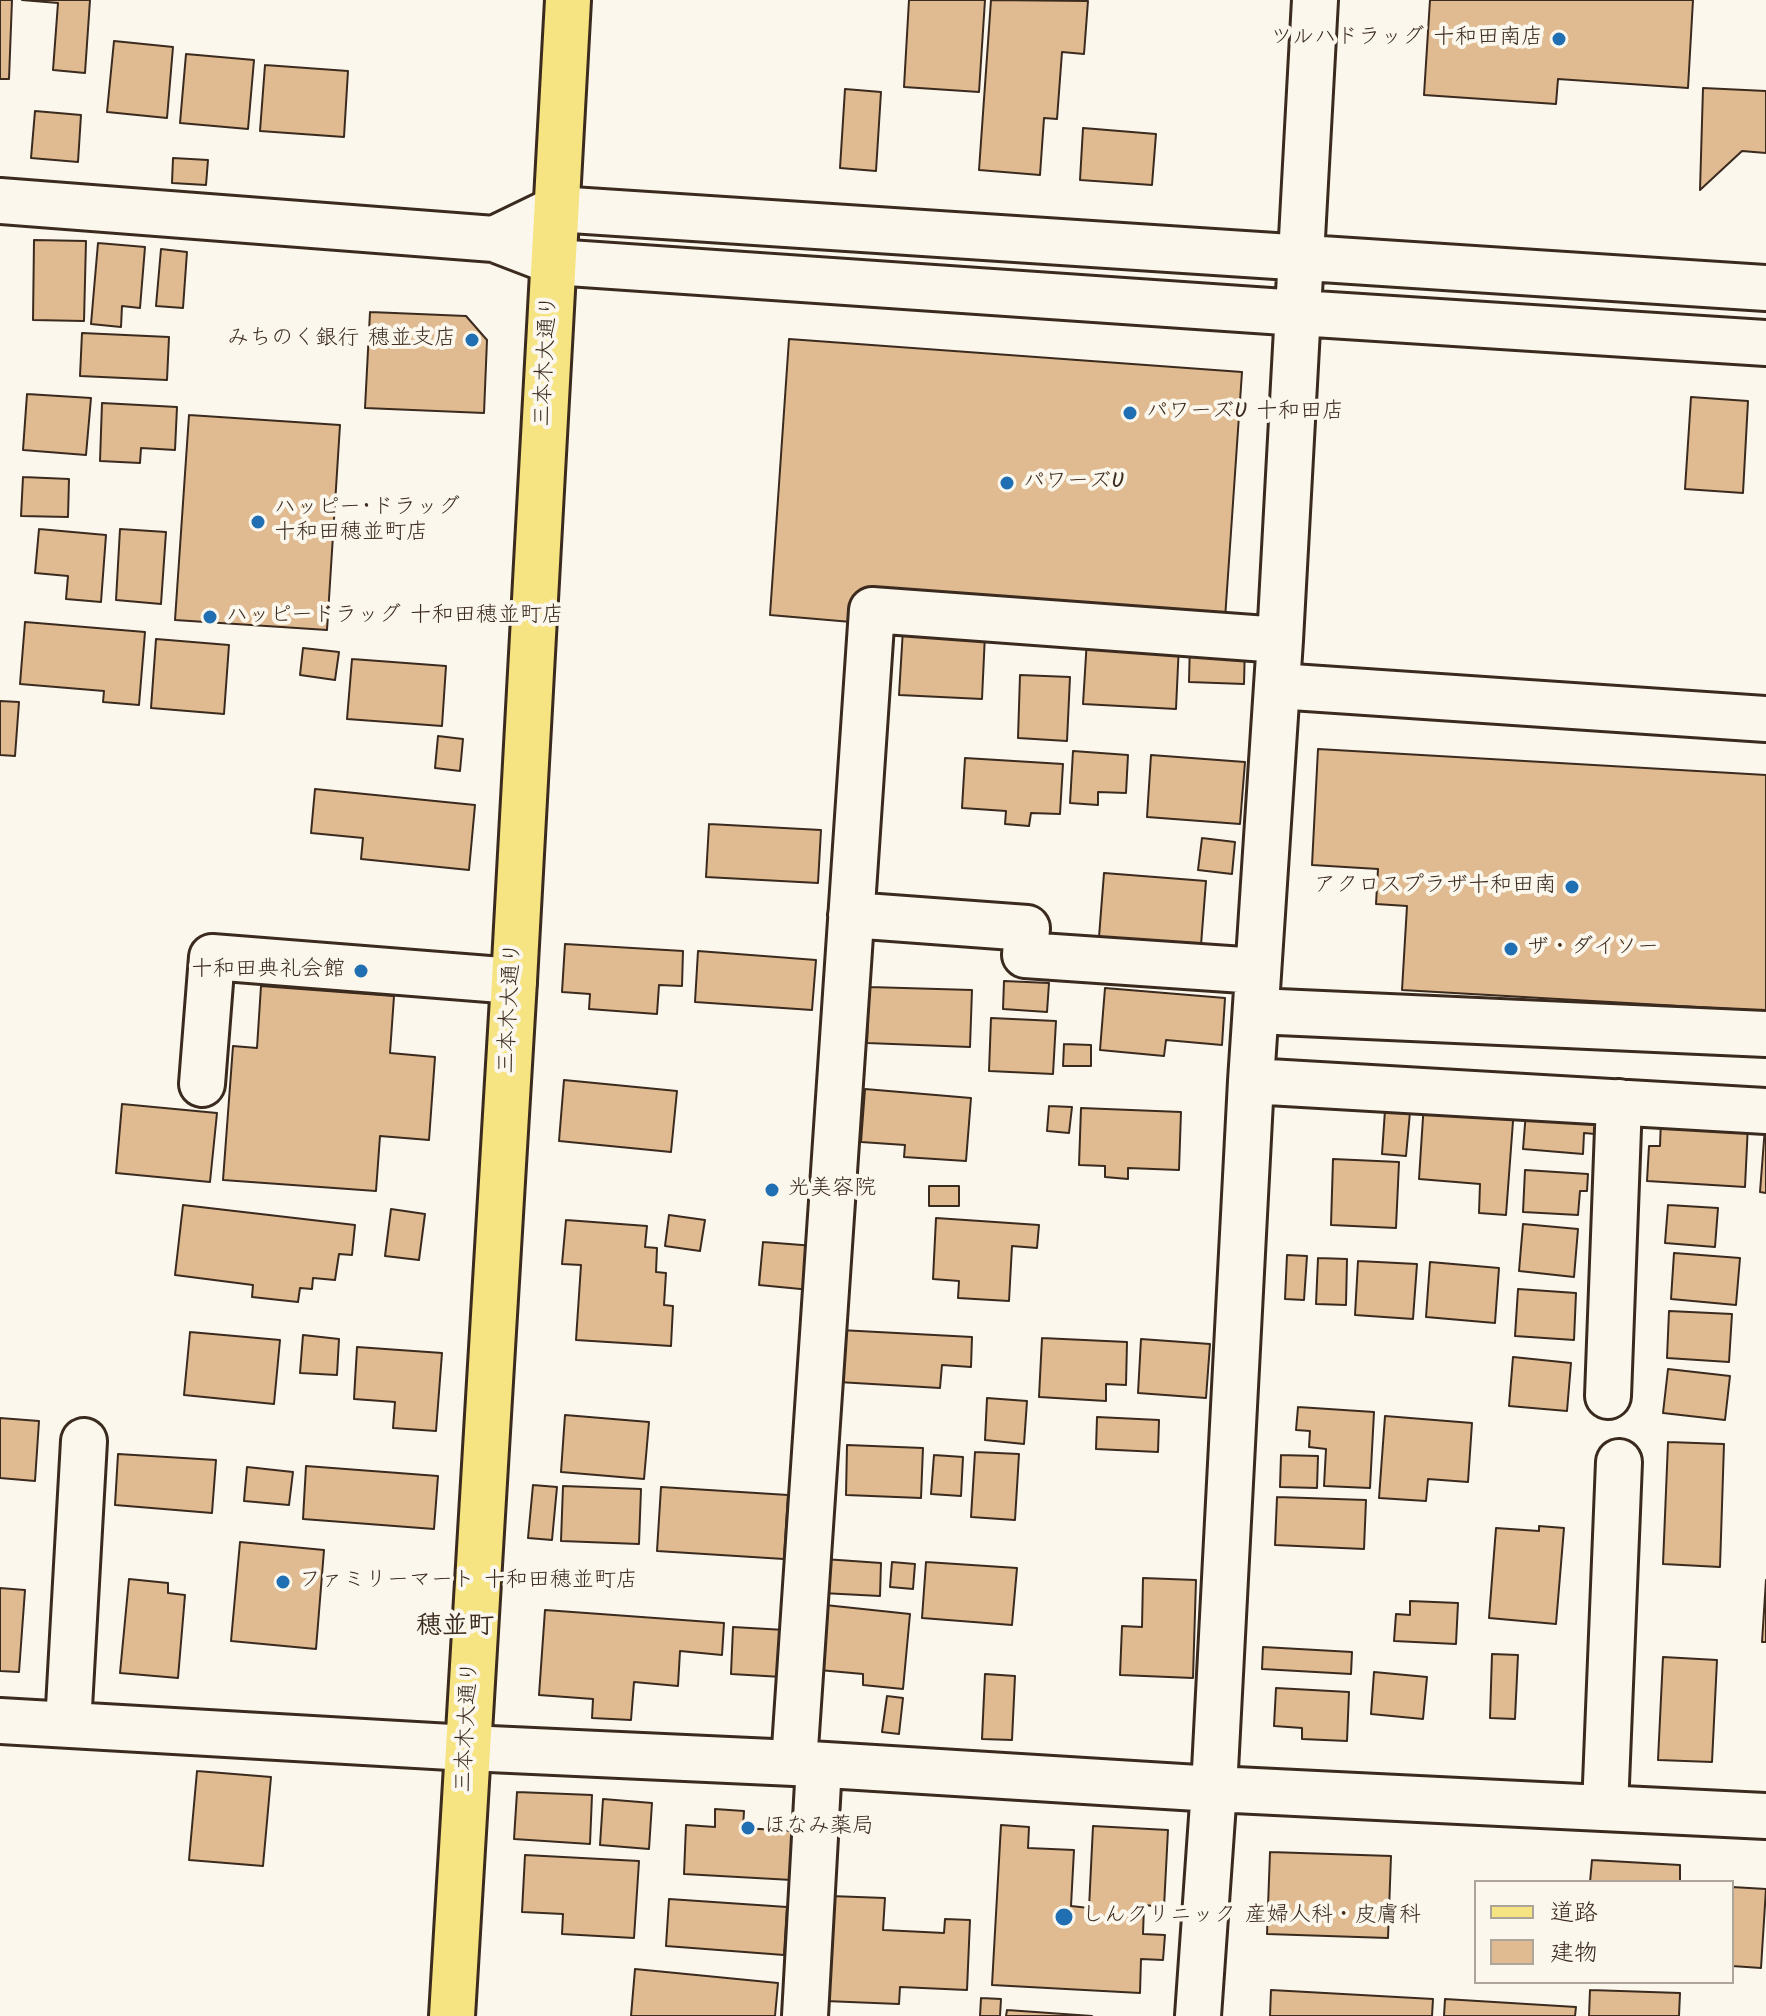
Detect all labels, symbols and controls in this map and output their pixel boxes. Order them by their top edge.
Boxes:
place label: ツルハドラッグ 十和田南店 [1270,26,1543,52]
marker: ツルハドラッグ 十和田南店 [1550,30,1568,48]
street label: 三本木大通り [531,294,565,428]
place label: みちのく銀行 穂並支店 [227,327,456,353]
marker: みちのく銀行 穂並支店 [463,331,481,349]
place label: パワーズU 十和田店 [1146,400,1344,426]
marker: パワーズU 十和田店 [1121,404,1139,422]
place label: パワーズU [1023,470,1124,496]
marker: パワーズU [998,474,1016,492]
place label: ハッピー･ドラッグ 十和田穂並町店 [274,496,460,548]
marker: ハッピー･ドラッグ 十和田穂並町店 [249,513,267,531]
place label: ハッピードラッグ 十和田穂並町店 [226,604,564,630]
marker: ハッピードラッグ 十和田穂並町店 [201,608,219,626]
place label: アクロスプラザ十和田南 [1314,874,1556,900]
marker: アクロスプラザ十和田南 [1563,878,1581,896]
place label: ザ・ダイソー [1527,936,1659,962]
marker: ザ・ダイソー [1502,940,1520,958]
street label: 三本木大通り [495,941,529,1075]
place label: 十和田典礼会館 [191,958,345,984]
marker: 十和田典礼会館 [352,962,370,980]
place label: 光美容院 [788,1177,876,1203]
marker: 光美容院 [763,1181,781,1199]
place label: ファミリーマート 十和田穂並町店 [299,1569,638,1595]
marker: ファミリーマート 十和田穂並町店 [274,1573,292,1591]
district label: 穂並町 [416,1613,494,1645]
street label: 三本木大通り [452,1660,486,1794]
place label: ほなみ薬局 [764,1815,874,1841]
marker: ほなみ薬局 [739,1819,757,1837]
legend [1474,1880,1734,1984]
text: 道路 [1550,1894,1598,1933]
place label: しんクリニック 産婦人科・皮膚科 [1082,1904,1421,1930]
marker: しんクリニック 産婦人科・皮膚科 [1053,1906,1075,1928]
text: 建物 [1550,1934,1598,1973]

